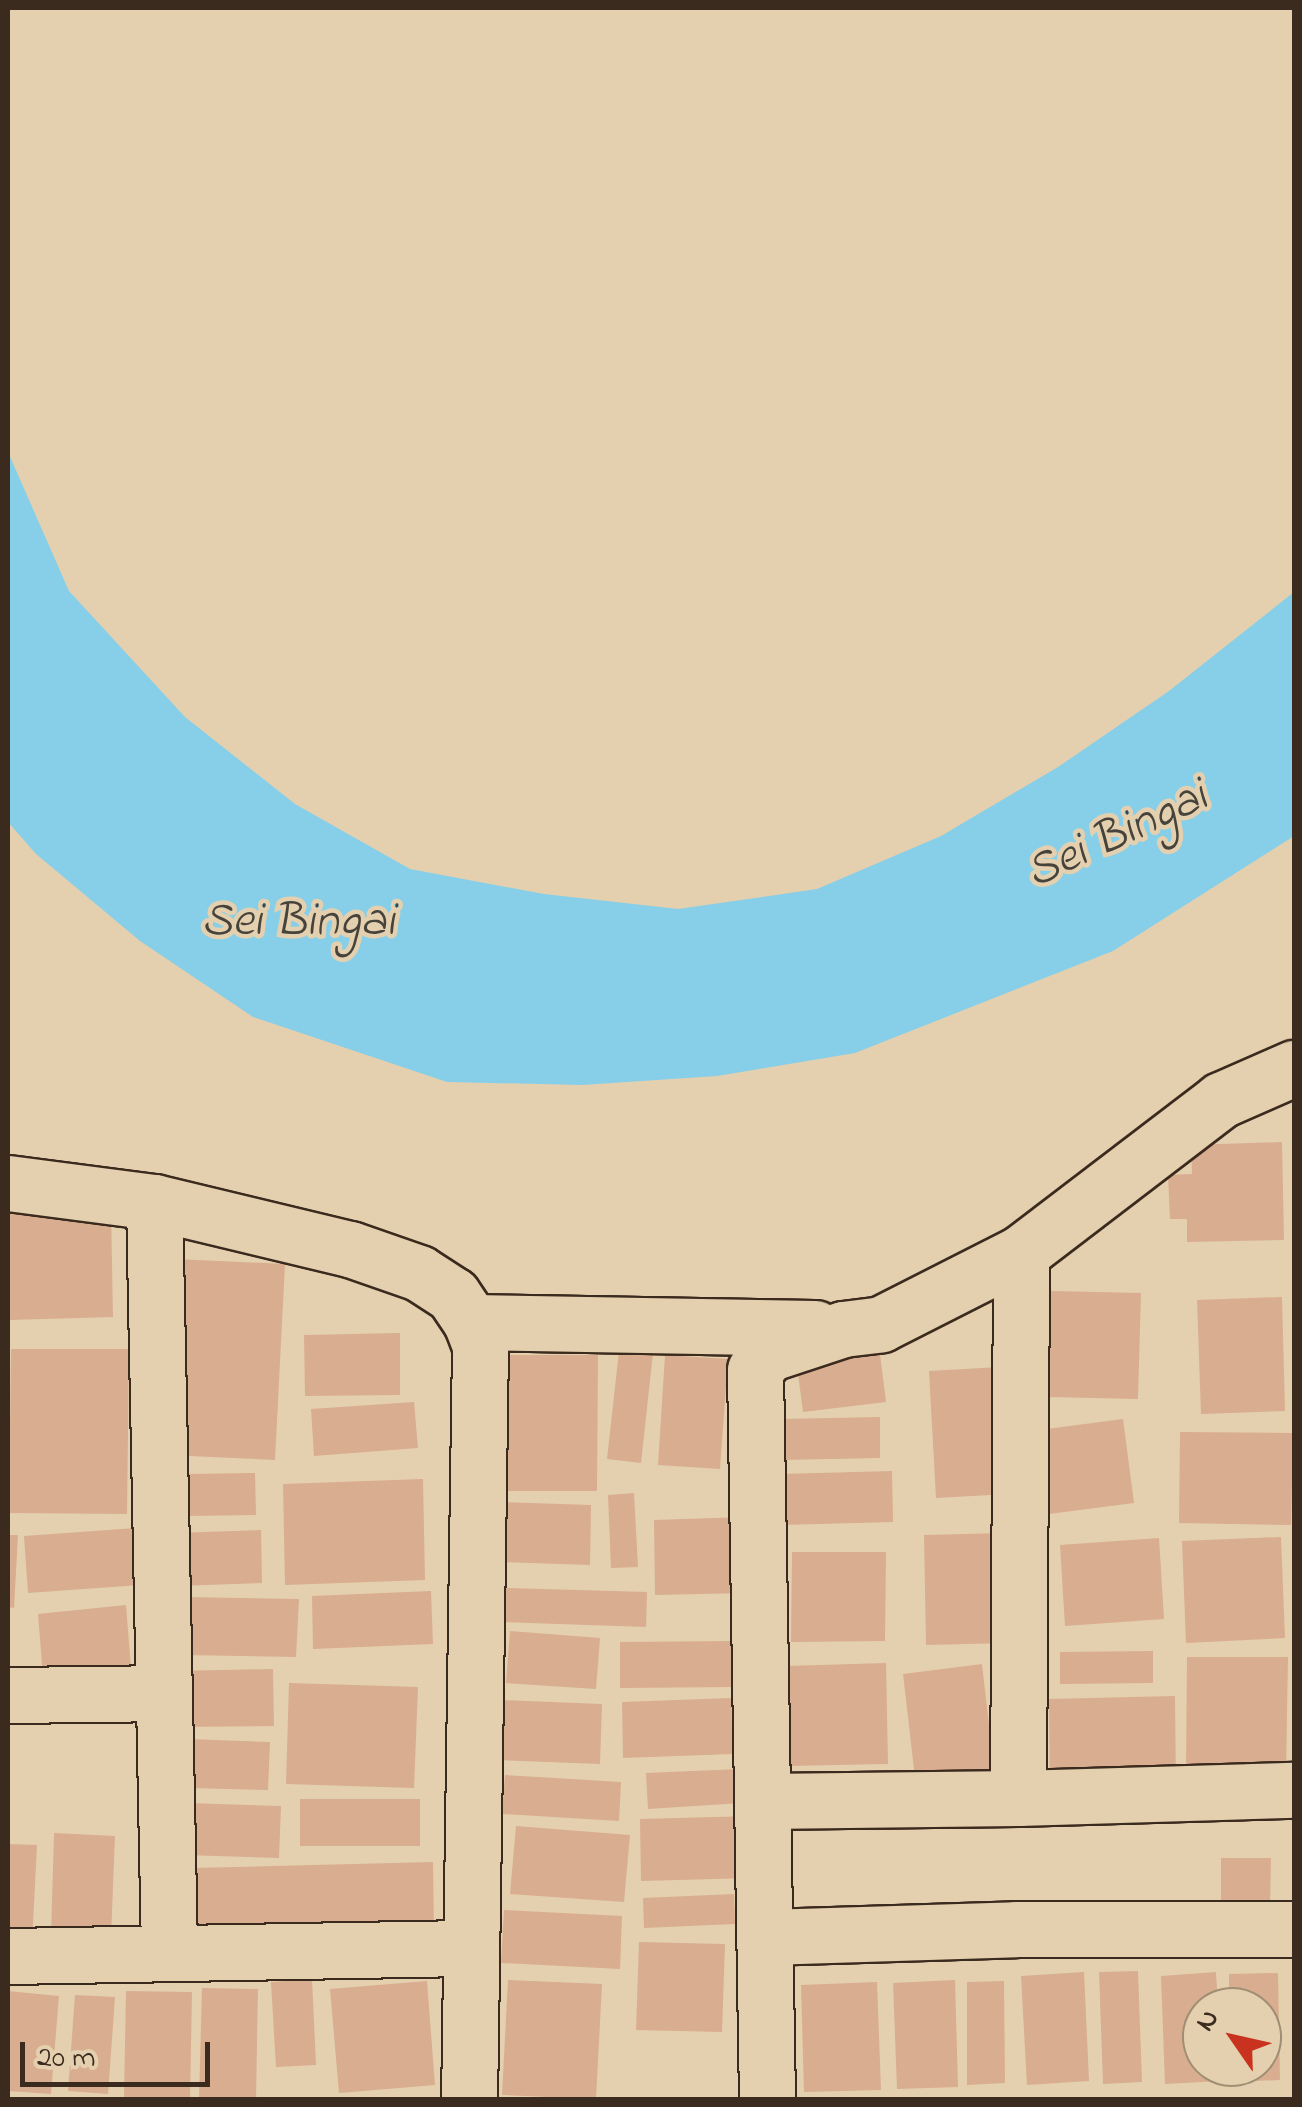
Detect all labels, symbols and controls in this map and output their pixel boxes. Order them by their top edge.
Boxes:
water label: Sei Bingai [1017,769,1217,903]
water label: Sei Bingai [201,894,395,952]
north arrow [1182,1987,1282,2087]
text: N [1186,2002,1231,2040]
scale bar [25,2022,215,2084]
text: 20 m [37,2037,96,2081]

